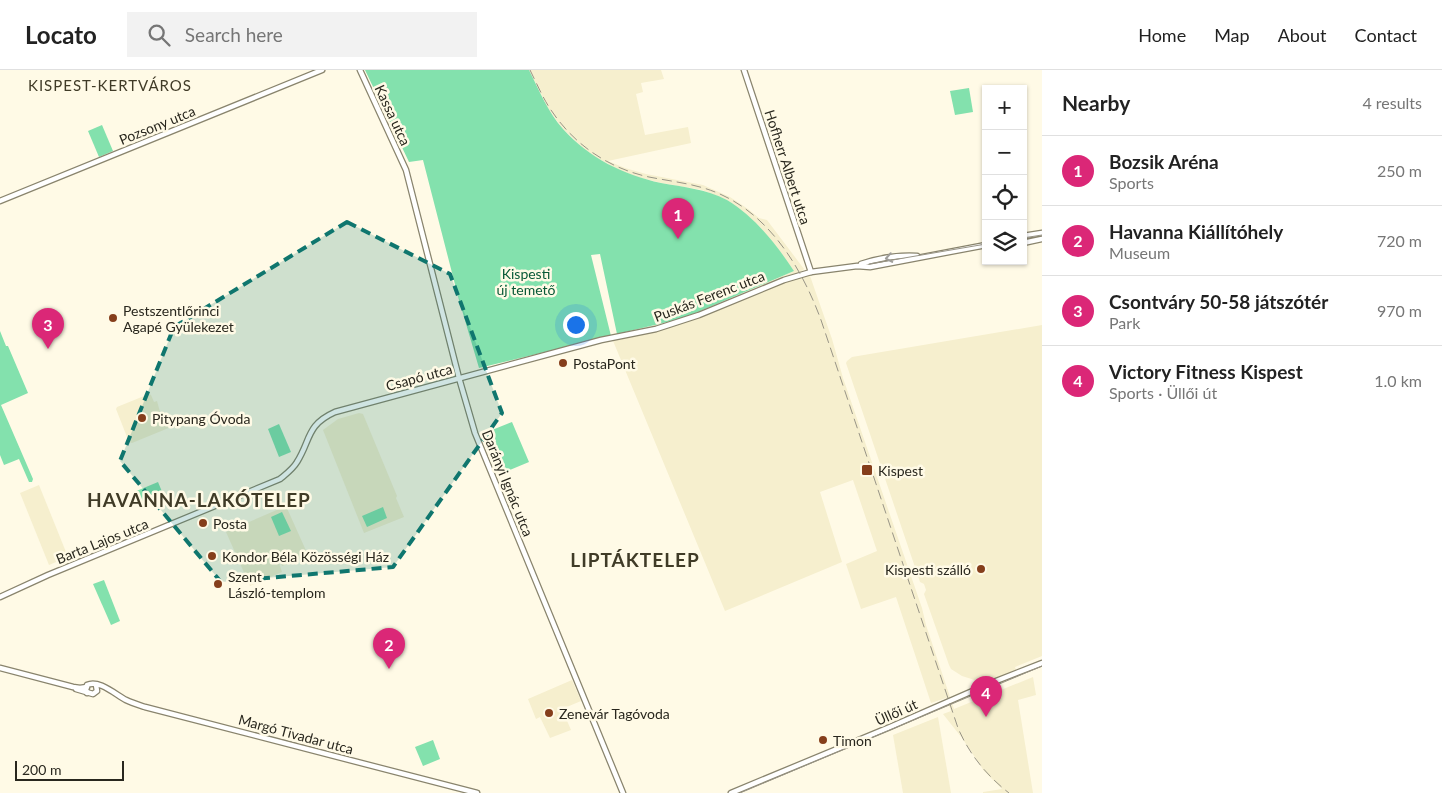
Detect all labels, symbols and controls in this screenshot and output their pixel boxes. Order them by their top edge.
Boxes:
search box [127,12,477,57]
text: Locato [25,20,97,49]
icon: search [145,21,173,49]
text: Search here [185,23,283,46]
text: Home [1138,24,1186,46]
text: Map [1214,24,1250,46]
text: About [1278,24,1327,46]
text: Contact [1355,24,1417,46]
district label: KISPEST-KERTVÁROS [28,76,192,94]
street label: Kassa utca [371,82,415,148]
map controls [982,85,1027,265]
button: + [982,85,1027,130]
text: Nearby [1062,90,1130,115]
text: 4 results [1362,93,1422,112]
street label: Pozsony utca [116,102,198,148]
street label: Hofherr Albert utca [761,108,815,227]
button: − [982,130,1027,175]
text: Bozsik Aréna [1109,150,1219,173]
text: 1 [1073,161,1083,180]
text: 250 m [1377,161,1422,180]
text: Sports [1109,173,1154,192]
button: locate [982,175,1027,220]
pin: 1 [662,198,694,239]
button: layers [982,220,1027,265]
text: Havanna Kiállítóhely [1109,220,1283,243]
text: 2 [1073,231,1083,250]
text: 720 m [1377,231,1422,250]
text: Museum [1109,243,1170,262]
one-way arrow [885,252,894,262]
park label: Kispesti új temető [497,265,556,298]
street label: Puskás Ferenc utca [651,267,767,325]
text: Csontváry 50-58 játszótér [1109,290,1328,313]
text: 3 [1073,301,1083,320]
text: 970 m [1377,301,1422,320]
place label: Pestszentlőrinci Agapé Gyülekezet [123,302,234,335]
pin: 3 [32,308,64,349]
marker: Pestszentlőrinci Agapé Gyülekezet [107,312,119,324]
your location [563,312,589,338]
text: Park [1109,313,1140,332]
place label: PostaPont [573,355,636,372]
marker: PostaPont [557,357,569,369]
street label: Csapó utca [384,360,454,394]
text: Victory Fitness Kispest [1109,360,1303,383]
text: 4 [1073,371,1083,390]
text: 1.0 km [1374,371,1422,390]
text: Sports · Üllői út [1109,383,1217,402]
place label: Pitypang Óvoda [152,410,250,427]
marker: Pitypang Óvoda [136,412,148,424]
street label: Darányi Ignác utca [479,427,537,539]
place label: Kispest [878,462,923,479]
marker: Kispest [860,463,874,477]
district label: HAVANNA-LAKÓTELEP [87,488,311,511]
street label: Barta Lajos utca [53,515,151,567]
place label: Posta [213,515,247,532]
marker: Posta [197,517,209,529]
place label: Kondor Béla Közösségi Ház [222,548,389,565]
district label: LIPTÁKTELEP [570,548,700,571]
marker: Kondor Béla Közösségi Ház [206,550,218,562]
place label: Kispesti szálló [885,561,971,578]
marker: Kispesti szálló [975,563,987,575]
place label: Szent László-templom [228,568,325,601]
marker: Szent László-templom [212,578,224,590]
pin: 2 [373,628,405,669]
pin: 4 [970,676,1002,717]
street label: Üllői út [872,695,920,729]
place label: Zenevár Tagóvoda [559,705,670,722]
marker: Zenevár Tagóvoda [543,707,555,719]
street label: Margó Tivadar utca [237,710,355,758]
place label: Timon [833,732,872,749]
marker: Timon [817,734,829,746]
scale bar [15,758,124,781]
text: 200 m [22,761,61,778]

